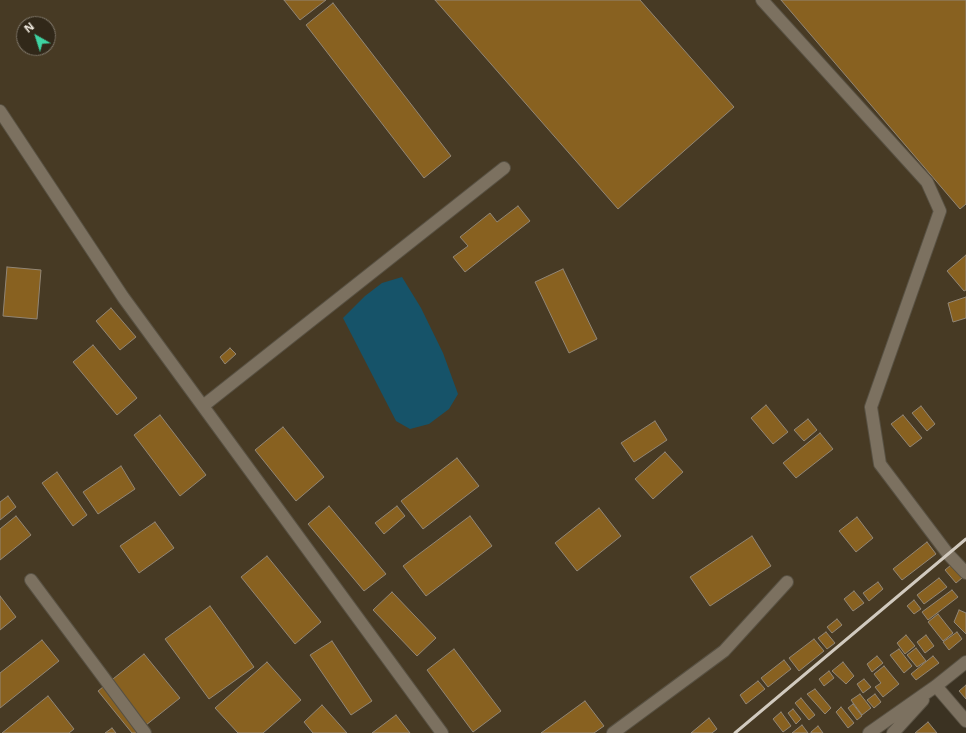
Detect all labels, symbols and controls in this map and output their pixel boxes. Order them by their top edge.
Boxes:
north arrow [16,16,56,56]
text: N [21,18,37,36]

